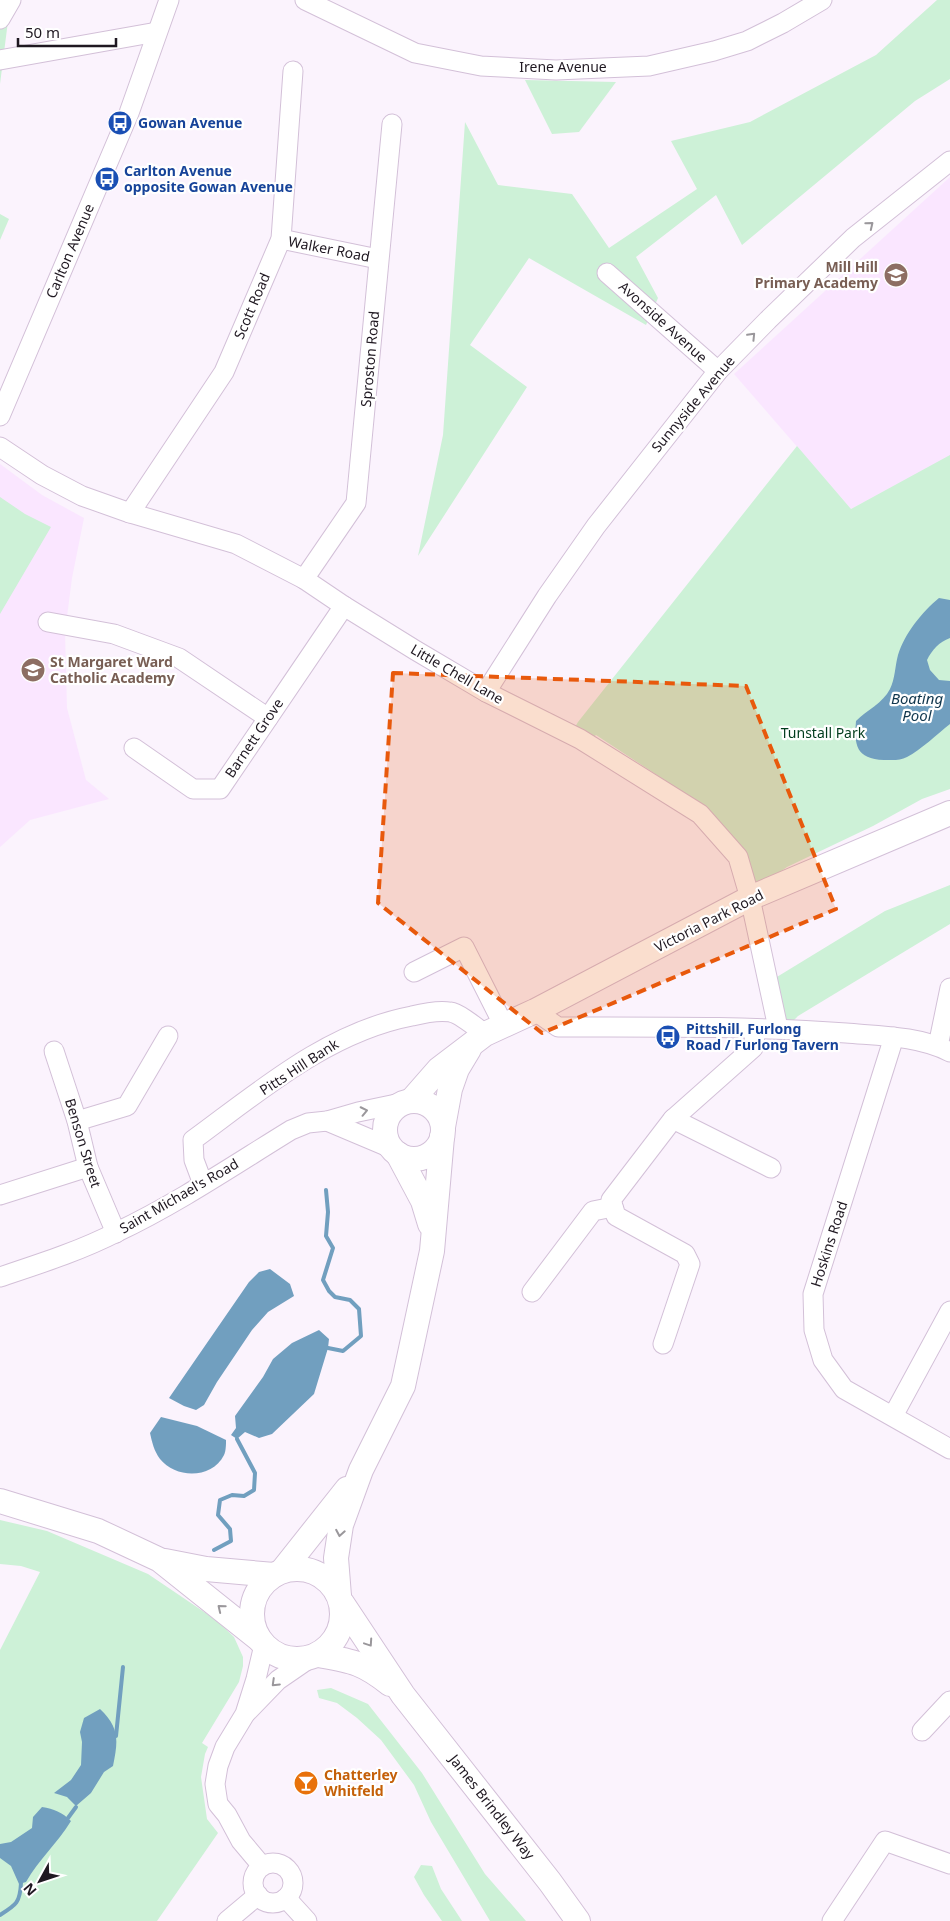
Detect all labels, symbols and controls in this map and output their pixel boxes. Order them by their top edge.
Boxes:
scale bar [18,15,115,47]
text: 50 m [25,22,60,42]
street label: Irene Avenue [519,57,607,76]
bus stop icon: Gowan Avenue [107,110,133,136]
place label: Gowan Avenue [138,113,242,132]
place label: Carlton Avenue opposite Gowan Avenue [124,161,293,196]
bus stop icon: Carlton Avenue opposite Gowan Avenue [94,166,120,192]
street label: Carlton Avenue [41,200,98,301]
one-way arrow [865,221,874,230]
street label: Walker Road [287,231,371,266]
place label: Mill Hill Primary Academy [755,257,878,292]
school or university icon: Mill Hill Primary Academy [883,262,909,288]
street label: Scott Road [229,270,274,342]
street label: Avonside Avenue [615,277,712,366]
street label: Sproston Road [356,310,383,408]
one-way arrow [746,333,755,342]
street label: Sunnyside Avenue [647,351,739,456]
street label: Little Chell Lane [407,639,507,708]
place label: St Margaret Ward Catholic Academy [50,652,175,687]
school or university icon: St Margaret Ward Catholic Academy [20,657,46,683]
water label: Boating Pool [891,688,943,725]
street label: Barnett Grove [220,694,287,781]
park label: Tunstall Park [781,723,866,742]
street label: Victoria Park Road [651,885,767,956]
place label: Pittshill, Furlong Road / Furlong Tavern [686,1019,839,1054]
bus stop icon: Pittshill, Furlong Road / Furlong Tavern [655,1024,681,1050]
street label: Pitts Hill Bank [256,1034,342,1099]
street label: Benson Street [61,1096,106,1190]
one-way arrow [360,1106,368,1117]
street label: Saint Michael's Road [116,1154,242,1237]
street label: Hoskins Road [806,1198,851,1289]
one-way arrow [336,1528,346,1537]
one-way arrow [217,1605,226,1614]
one-way arrow [363,1638,372,1647]
one-way arrow [272,1677,281,1686]
street label: James Brindley Way [444,1749,540,1864]
place label: Chatterley Whitfeld [324,1765,398,1800]
bar icon: Chatterley Whitfeld [293,1770,319,1796]
north arrow [15,1856,65,1906]
text: N [19,1879,41,1900]

